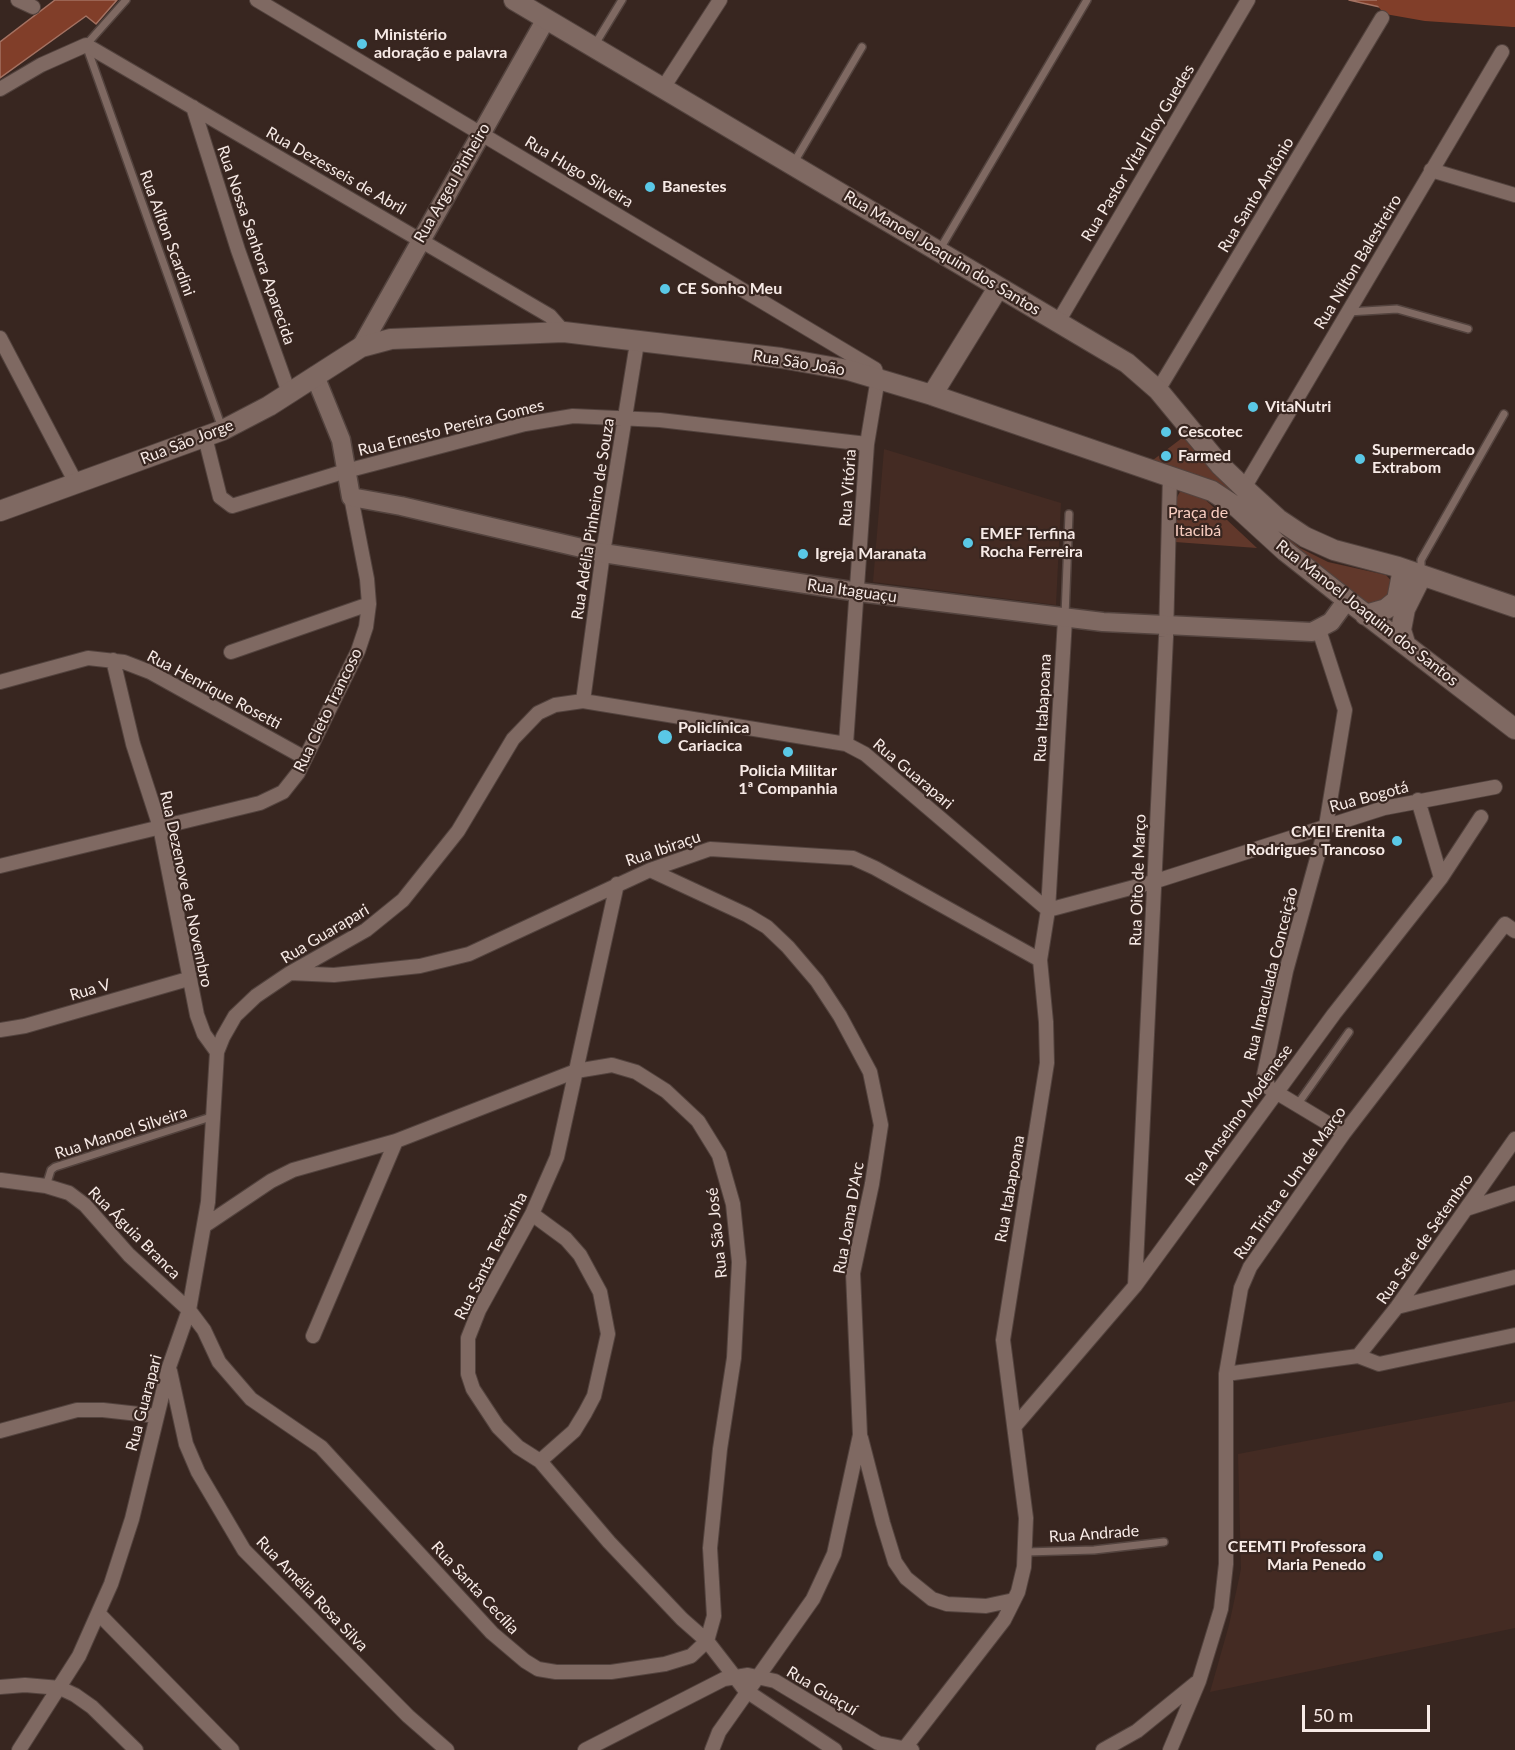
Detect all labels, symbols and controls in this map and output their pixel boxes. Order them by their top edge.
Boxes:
place label: Ministério adoração e palavra [374,25,507,63]
marker: Ministério adoração e palavra [355,37,369,51]
street label: Rua Pastor Vital Eloy Guedes [1077,61,1199,245]
street label: Rua Argeu Pinheiro [410,120,494,246]
street label: Rua Dezesseis de Abril [263,123,409,219]
street label: Rua Hugo Silveira [521,132,637,212]
street label: Rua Santo Antônio [1214,134,1298,256]
street label: Rua Nossa Senhora Aparecida [213,143,299,347]
street label: Rua Aílton Scardini [135,167,199,299]
place label: Banestes [662,177,727,197]
marker: Banestes [643,180,657,194]
street label: Rua Manoel Joaquim dos Santos [840,187,1044,319]
street label: Rua Nílton Balestreiro [1310,191,1406,333]
place label: CE Sonho Meu [677,279,782,299]
marker: CE Sonho Meu [658,282,672,296]
street label: Rua São João [752,346,846,380]
street label: Rua Ernesto Pereira Gomes [356,396,546,460]
place label: VitaNutri [1265,397,1331,417]
marker: VitaNutri [1246,400,1260,414]
street label: Rua São Jorge [138,415,236,469]
street label: Rua Adélia Pinheiro de Souza [568,417,618,621]
place label: Cescotec [1178,422,1243,442]
marker: Cescotec [1159,425,1173,439]
place label: Supermercado Extrabom [1372,440,1475,478]
place label: Farmed [1178,446,1231,466]
street label: Rua Vitória [836,449,860,527]
marker: Farmed [1159,449,1173,463]
marker: Supermercado Extrabom [1353,452,1367,466]
park label: Praça de Itacibá [1168,503,1228,541]
place label: EMEF Terfina Rocha Ferreira [980,524,1083,562]
marker: EMEF Terfina Rocha Ferreira [961,536,975,550]
street label: Rua Manoel Joaquim dos Santos [1272,536,1462,690]
place label: Igreja Maranata [815,544,926,564]
marker: Igreja Maranata [796,547,810,561]
street label: Rua Itaguaçu [806,575,898,607]
street label: Rua Cleto Trancoso [290,645,366,775]
street label: Rua Henrique Rosetti [144,647,284,733]
street label: Rua Itabapoana [1031,653,1055,763]
place label: Policlínica Cariacica [678,718,749,756]
marker: Policlínica Cariacica [656,728,674,746]
street label: Rua Guarapari [869,735,957,813]
marker: Policia Militar 1ª Companhia [781,745,795,759]
place label: Policia Militar 1ª Companhia [738,761,838,799]
street label: Rua Bogotá [1328,777,1410,817]
street label: Rua Dezenove de Novembro [156,789,216,989]
street label: Rua Oito de Março [1126,814,1150,946]
place label: CMEI Erenita Rodrigues Trancoso [1246,822,1385,860]
street label: Rua Ibiraçu [623,827,703,871]
marker: CMEI Erenita Rodrigues Trancoso [1390,834,1404,848]
street label: Rua Imaculada Conceição [1240,885,1302,1063]
street label: Rua Guarapari [277,900,373,968]
street label: Rua V [67,975,113,1005]
street label: Rua Anselmo Modenese [1181,1041,1297,1189]
street label: Rua Manoel Silveira [53,1103,189,1163]
street label: Rua Trinta e Um de Março [1230,1103,1350,1263]
street label: Rua Itabapoana [991,1134,1029,1244]
street label: Rua Joana D'Arc [830,1160,868,1276]
street label: Rua Sete de Setembro [1373,1170,1477,1308]
street label: Rua Águia Branca [84,1183,184,1283]
street label: Rua São José [703,1187,731,1279]
street label: Rua Santa Terezinha [451,1189,531,1323]
street label: Rua Guarapari [122,1353,166,1453]
street label: Rua Andrade [1048,1521,1140,1547]
street label: Rua Amélia Rosa Silva [252,1532,372,1656]
place label: CEEMTI Professora Maria Penedo [1228,1537,1366,1575]
street label: Rua Santa Cecília [427,1538,523,1638]
marker: CEEMTI Professora Maria Penedo [1371,1549,1385,1563]
street label: Rua Guaçuí [783,1662,861,1720]
scale bar [1305,1693,1432,1731]
text: 50 m [1313,1704,1353,1726]

